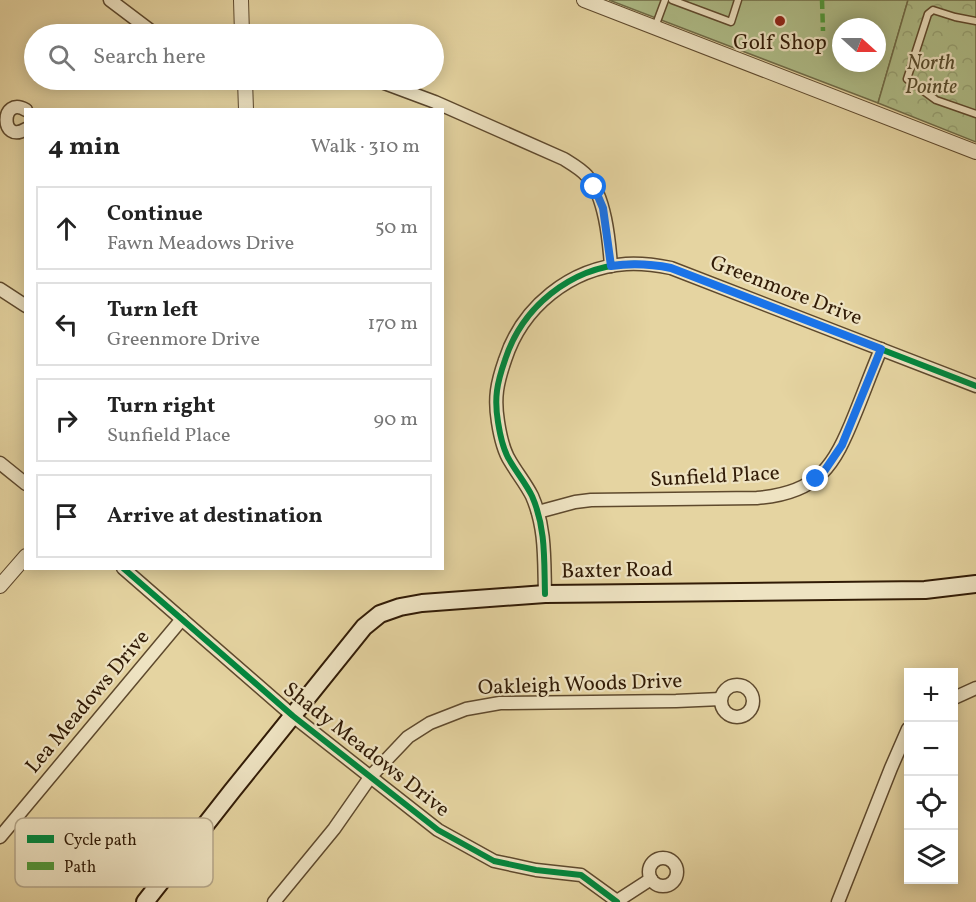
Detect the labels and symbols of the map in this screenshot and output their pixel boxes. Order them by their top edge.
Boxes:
marker: Golf Shop [773,14,787,28]
north arrow [832,18,886,72]
place label: Golf Shop [733,29,827,58]
park label: North Pointe [905,49,957,102]
route start [580,173,606,199]
street label: Greenmore Drive [706,249,866,333]
street label: Sunfield Place [649,459,781,495]
route end [802,465,828,491]
street label: Baxter Road [561,556,673,586]
street label: Lea Meadows Drive [19,624,157,780]
street label: Oakleigh Woods Drive [477,667,683,703]
street label: Shady Meadows Drive [277,676,455,824]
legend [15,818,213,887]
text: Cycle path [64,830,137,852]
text: Path [64,857,96,879]

